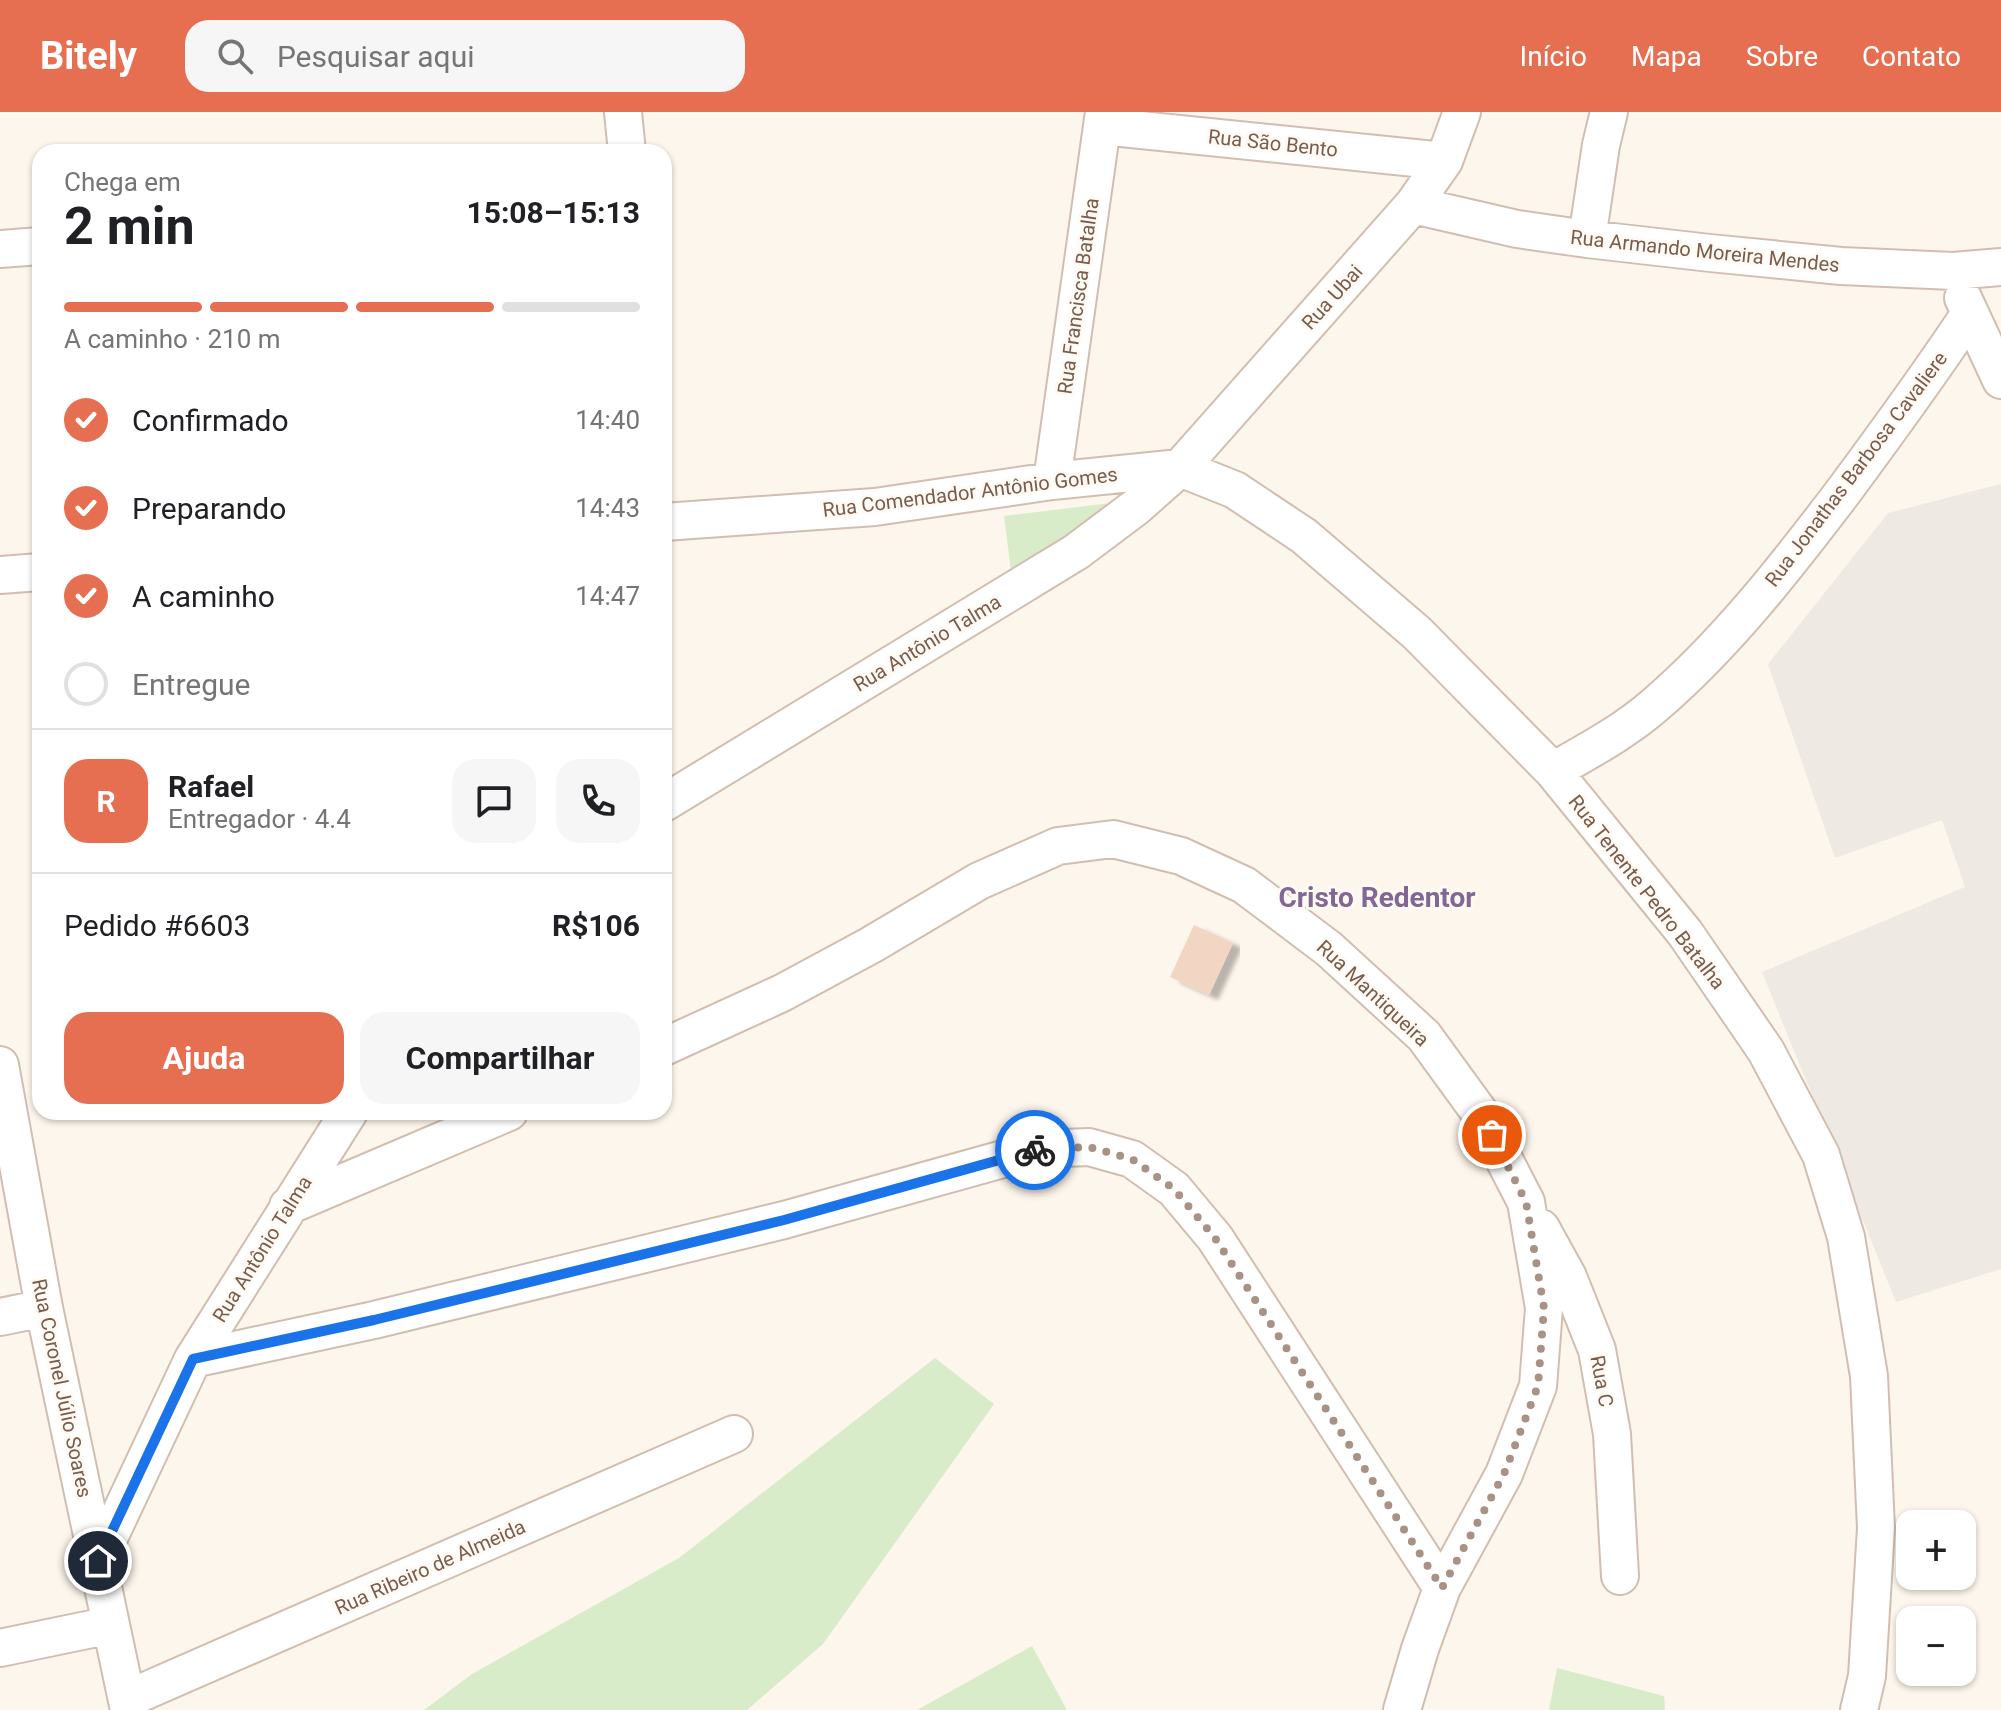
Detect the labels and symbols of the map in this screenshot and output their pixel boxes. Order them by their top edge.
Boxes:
street label: Rua São Bento [1207,124,1339,162]
street label: Rua Francisca Batalha [1052,196,1104,396]
street label: Rua Armando Moreira Mendes [1569,225,1841,277]
street label: Rua Ubai [1297,260,1367,334]
street label: Rua Jonathas Barbosa Cavaliere [1760,347,1952,591]
street label: Rua Comendador Antônio Gomes [821,462,1119,522]
street label: Rua Antônio Talma [849,589,1005,697]
street label: Rua Tenente Pedro Batalha [1564,790,1730,994]
district label: Cristo Redentor [1278,881,1476,914]
street label: Rua Mantiqueira [1312,935,1434,1051]
pin [1458,1101,1526,1169]
courier [995,1110,1075,1190]
street label: Rua Antônio Talma [207,1171,317,1327]
street label: Rua Coronel Júlio Soares [27,1276,97,1500]
street label: Rua C [1585,1353,1619,1409]
street label: Rua Ribeiro de Almeida [331,1514,529,1620]
pin [64,1527,132,1595]

